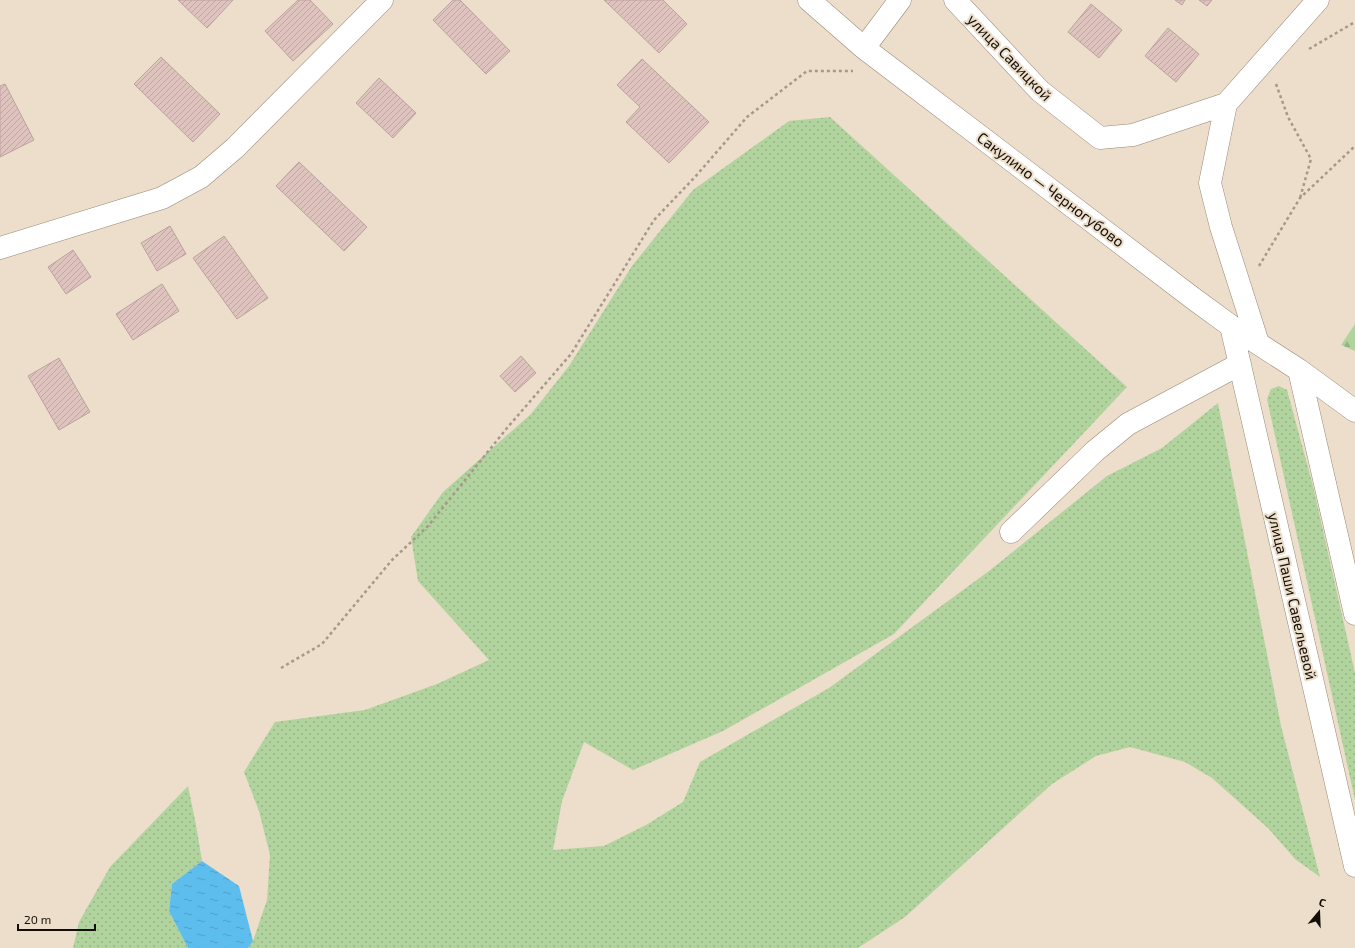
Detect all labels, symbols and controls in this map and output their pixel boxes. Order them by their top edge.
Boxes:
street label: улица Савицкой [963,10,1056,105]
street label: Сакулино — Черногубово [973,128,1128,251]
street label: улица Паши Савельевой [1264,511,1321,682]
north arrow [1299,892,1339,932]
text: С [1317,895,1328,909]
scale bar [18,906,95,932]
text: 20 m [24,912,51,926]

